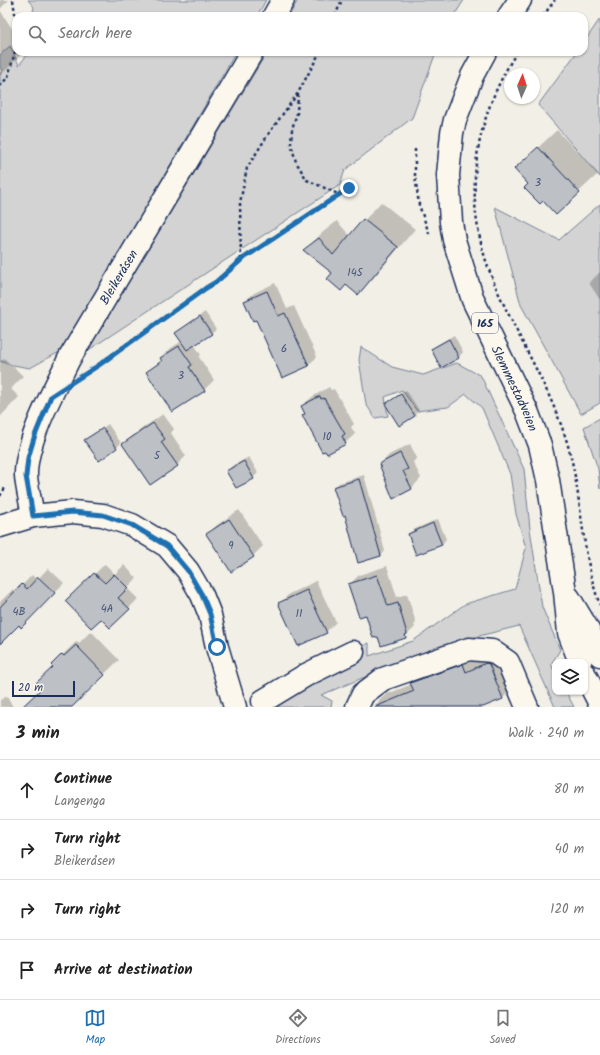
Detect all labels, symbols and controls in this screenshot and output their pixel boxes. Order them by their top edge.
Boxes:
search box [12,12,588,56]
text: Search here [58,22,132,46]
icon: search [26,23,48,45]
north arrow [504,68,540,104]
house number: 3 [535,174,541,192]
route end [340,179,358,197]
street label: Bleikeråsen [95,246,144,309]
house number: 145 [347,264,364,282]
road number: 165 [472,313,498,333]
house number: 6 [281,340,287,358]
street label: Slemmestadveien [485,342,543,435]
house number: 3 [178,367,184,385]
house number: 10 [323,428,332,446]
house number: 5 [154,447,161,465]
house number: 9 [228,537,234,555]
house number: 4A [101,600,114,618]
house number: 4B [12,603,26,621]
house number: 11 [296,605,302,623]
route start [208,638,226,656]
map controls [552,659,588,695]
button: layers [552,659,588,695]
scale bar [12,679,75,698]
text: 20 m [18,679,43,697]
text: 3 min [16,720,60,747]
text: Walk · 240 m [508,723,584,744]
text: Continue [54,767,112,791]
icon: ahead [16,779,38,801]
text: 80 m [554,779,584,800]
text: Langenga [54,791,105,812]
text: Turn right [54,827,121,851]
icon: right [16,839,38,861]
text: 40 m [555,839,584,860]
text: Bleikeråsen [54,851,115,872]
text: Turn right [54,898,121,922]
icon: right [16,899,38,921]
text: 120 m [550,899,584,920]
text: Arrive at destination [54,958,193,982]
icon: arrive [16,959,38,981]
tab: Map [84,1007,106,1049]
tab: Directions [275,1007,321,1049]
tab: Saved [490,1007,516,1049]

